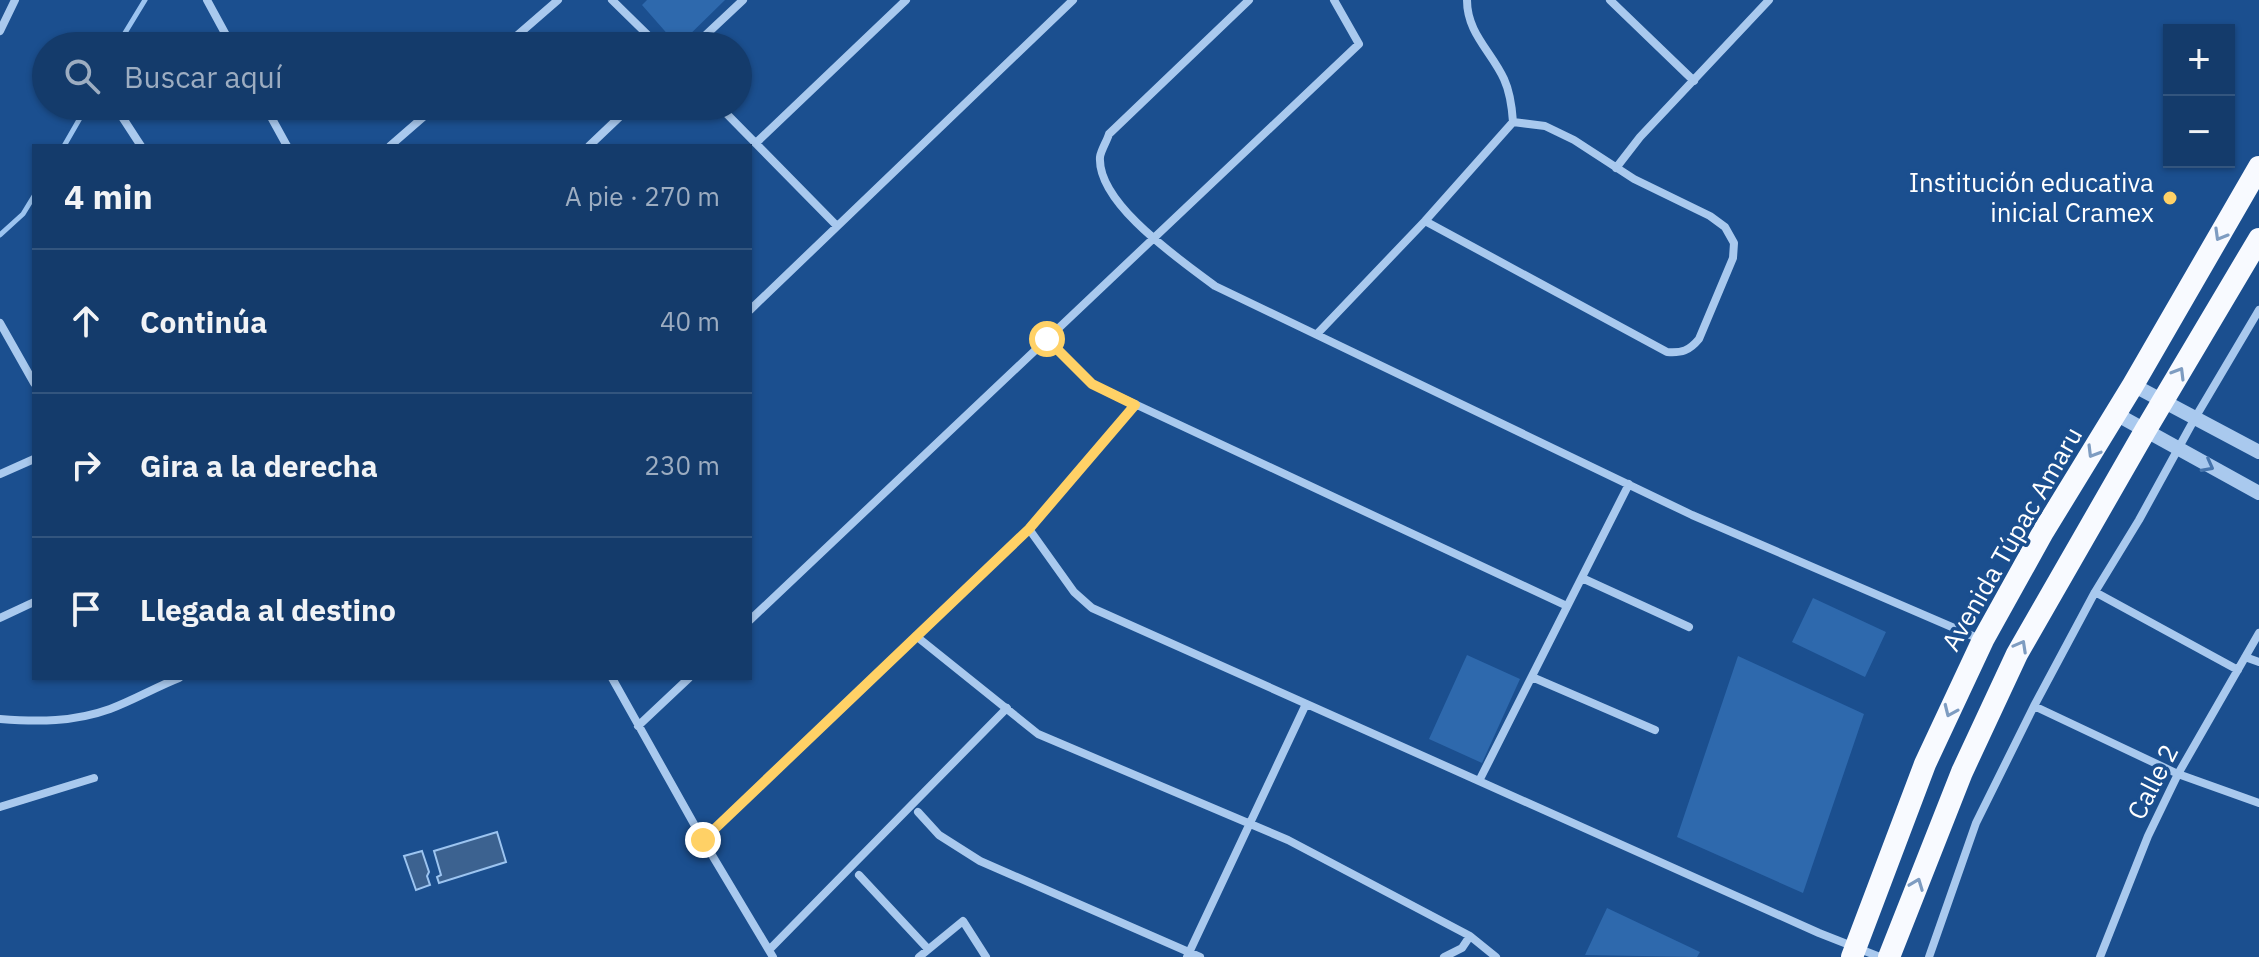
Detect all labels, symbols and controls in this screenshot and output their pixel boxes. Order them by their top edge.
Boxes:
map controls [2163,24,2235,168]
button: + [2163,24,2235,96]
search box [32,32,752,120]
icon: search [60,54,104,98]
text: Buscar aquí [124,57,282,96]
button: − [2163,96,2235,168]
place label: Institución educativa inicial Cramex [1909,165,2154,229]
text: 4 min [64,174,153,218]
text: A pie · 270 m [565,179,720,213]
marker: Institución educativa inicial Cramex [2161,189,2179,207]
one-way arrow [2214,226,2230,241]
icon: ahead [64,299,108,343]
text: Continúa [140,302,267,341]
text: 40 m [660,304,720,338]
route start [1029,321,1065,357]
one-way arrow [2170,367,2185,382]
street label: Avenida Túpac Amaru [1933,420,2089,657]
icon: right [64,443,108,487]
one-way arrow [2087,443,2102,458]
text: Gira a la derecha [140,446,378,485]
text: 230 m [644,448,720,482]
one-way arrow [2200,456,2215,471]
icon: arrive [64,587,108,631]
text: Llegada al destino [140,590,396,629]
one-way arrow [2012,640,2027,655]
one-way arrow [1943,702,1959,717]
street label: Calle 2 [2119,738,2185,825]
route end [685,822,721,858]
one-way arrow [1907,878,1924,892]

